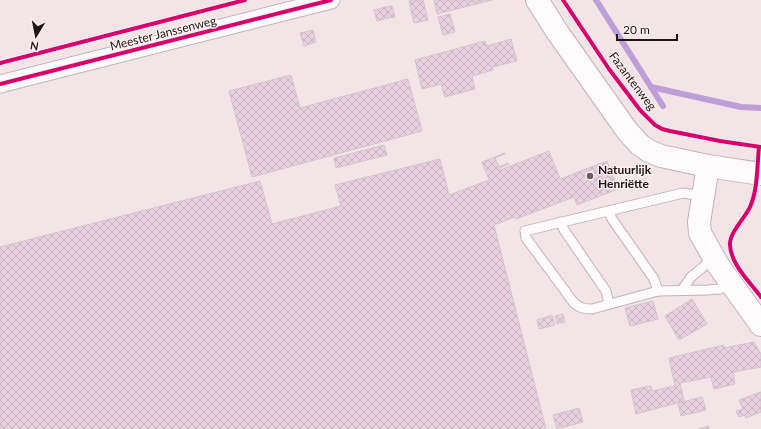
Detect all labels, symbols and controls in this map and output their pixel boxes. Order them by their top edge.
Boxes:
street label: Meester Janssenweg [108,13,218,53]
north arrow [16,16,56,56]
scale bar [617,16,677,42]
text: 20 m [623,22,650,37]
text: N [29,39,39,53]
street label: Fazantenweg [606,49,660,113]
place label: Natuurlijk Henriëtte [598,162,652,191]
marker: Natuurlijk Henriëtte [585,171,595,181]

